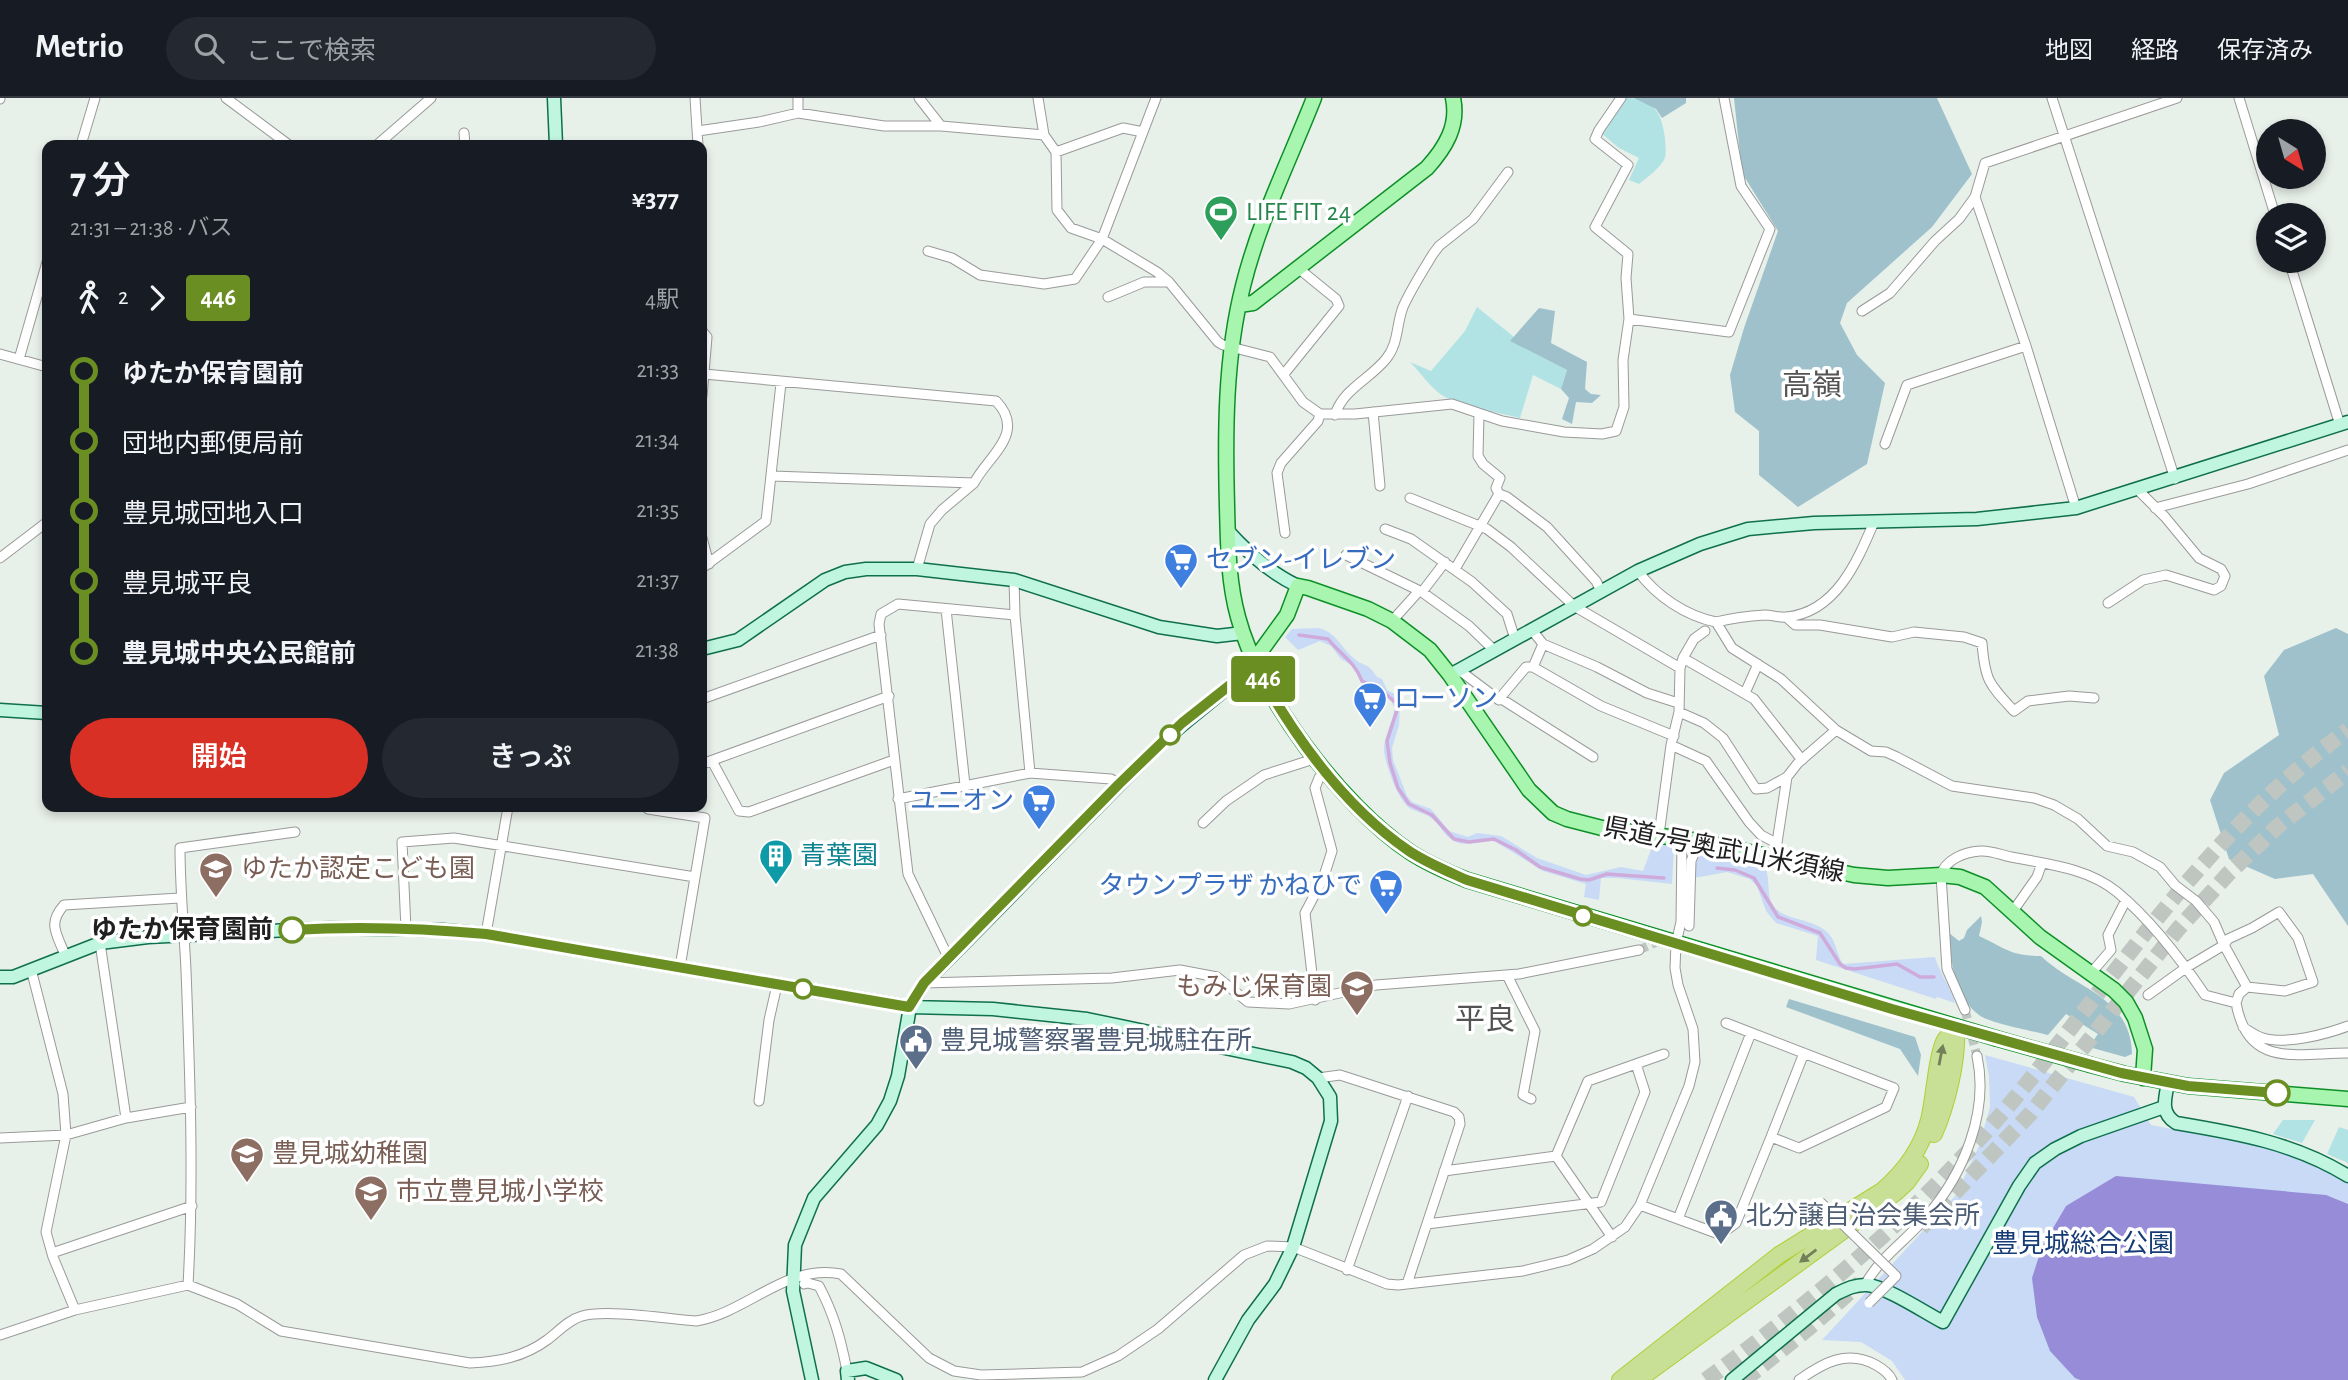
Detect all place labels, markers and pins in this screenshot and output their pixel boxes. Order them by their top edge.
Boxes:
sports icon: LIFE FIT 24 [1202,193,1240,242]
place label: LIFE FIT 24 [1246,199,1351,225]
supermarket icon: セブン-イレブン [1162,541,1200,590]
place label: セブン-イレブン [1206,545,1396,573]
supermarket icon: ローソン [1351,680,1389,729]
place label: ローソン [1394,686,1498,712]
unlabelled marker [1160,725,1180,745]
supermarket icon: ユニオン [1020,782,1058,831]
place label: ユニオン [910,788,1014,814]
building icon: 青葉園 [757,837,795,886]
place label: 青葉園 [800,842,878,869]
school or university icon: ゆたか認定こども園 [197,850,235,899]
place label: ゆたか認定こども園 [241,855,475,882]
supermarket icon: タウンプラザ かねひで [1367,867,1405,916]
place label: タウンプラザ かねひで [1098,872,1362,899]
unlabelled marker [1573,906,1593,926]
place label: ゆたか保育園前 [91,915,273,943]
marker: ゆたか保育園前 [279,917,305,943]
school or university icon: もみじ保育園 [1338,968,1376,1017]
place label: もみじ保育園 [1176,973,1332,1000]
unlabelled marker [793,979,813,999]
public building icon: 豊見城警察署豊見城駐在所 [897,1022,935,1071]
place label: 豊見城警察署豊見城駐在所 [940,1027,1252,1054]
unlabelled marker [2264,1080,2290,1106]
school or university icon: 豊見城幼稚園 [228,1135,266,1184]
place label: 豊見城幼稚園 [272,1139,428,1167]
school or university icon: 市立豊見城小学校 [352,1173,390,1222]
place label: 市立豊見城小学校 [396,1177,604,1205]
public building icon: 北分譲自治会集会所 [1702,1197,1740,1246]
place label: 北分譲自治会集会所 [1746,1201,1980,1229]

